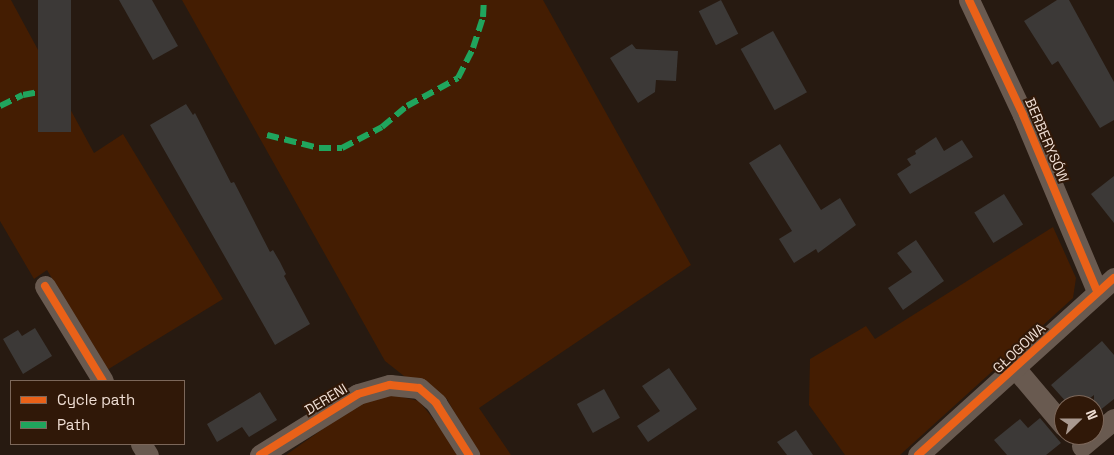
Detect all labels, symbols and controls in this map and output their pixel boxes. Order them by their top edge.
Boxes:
street label: BERBERYSÓW [1022,95,1072,185]
street label: GŁOGOWA [989,319,1049,377]
legend [10,380,185,445]
street label: DERENI [302,380,350,418]
text: Cycle path [57,390,135,409]
north arrow [1054,395,1104,445]
text: N [1082,407,1102,422]
text: Path [57,415,90,434]

